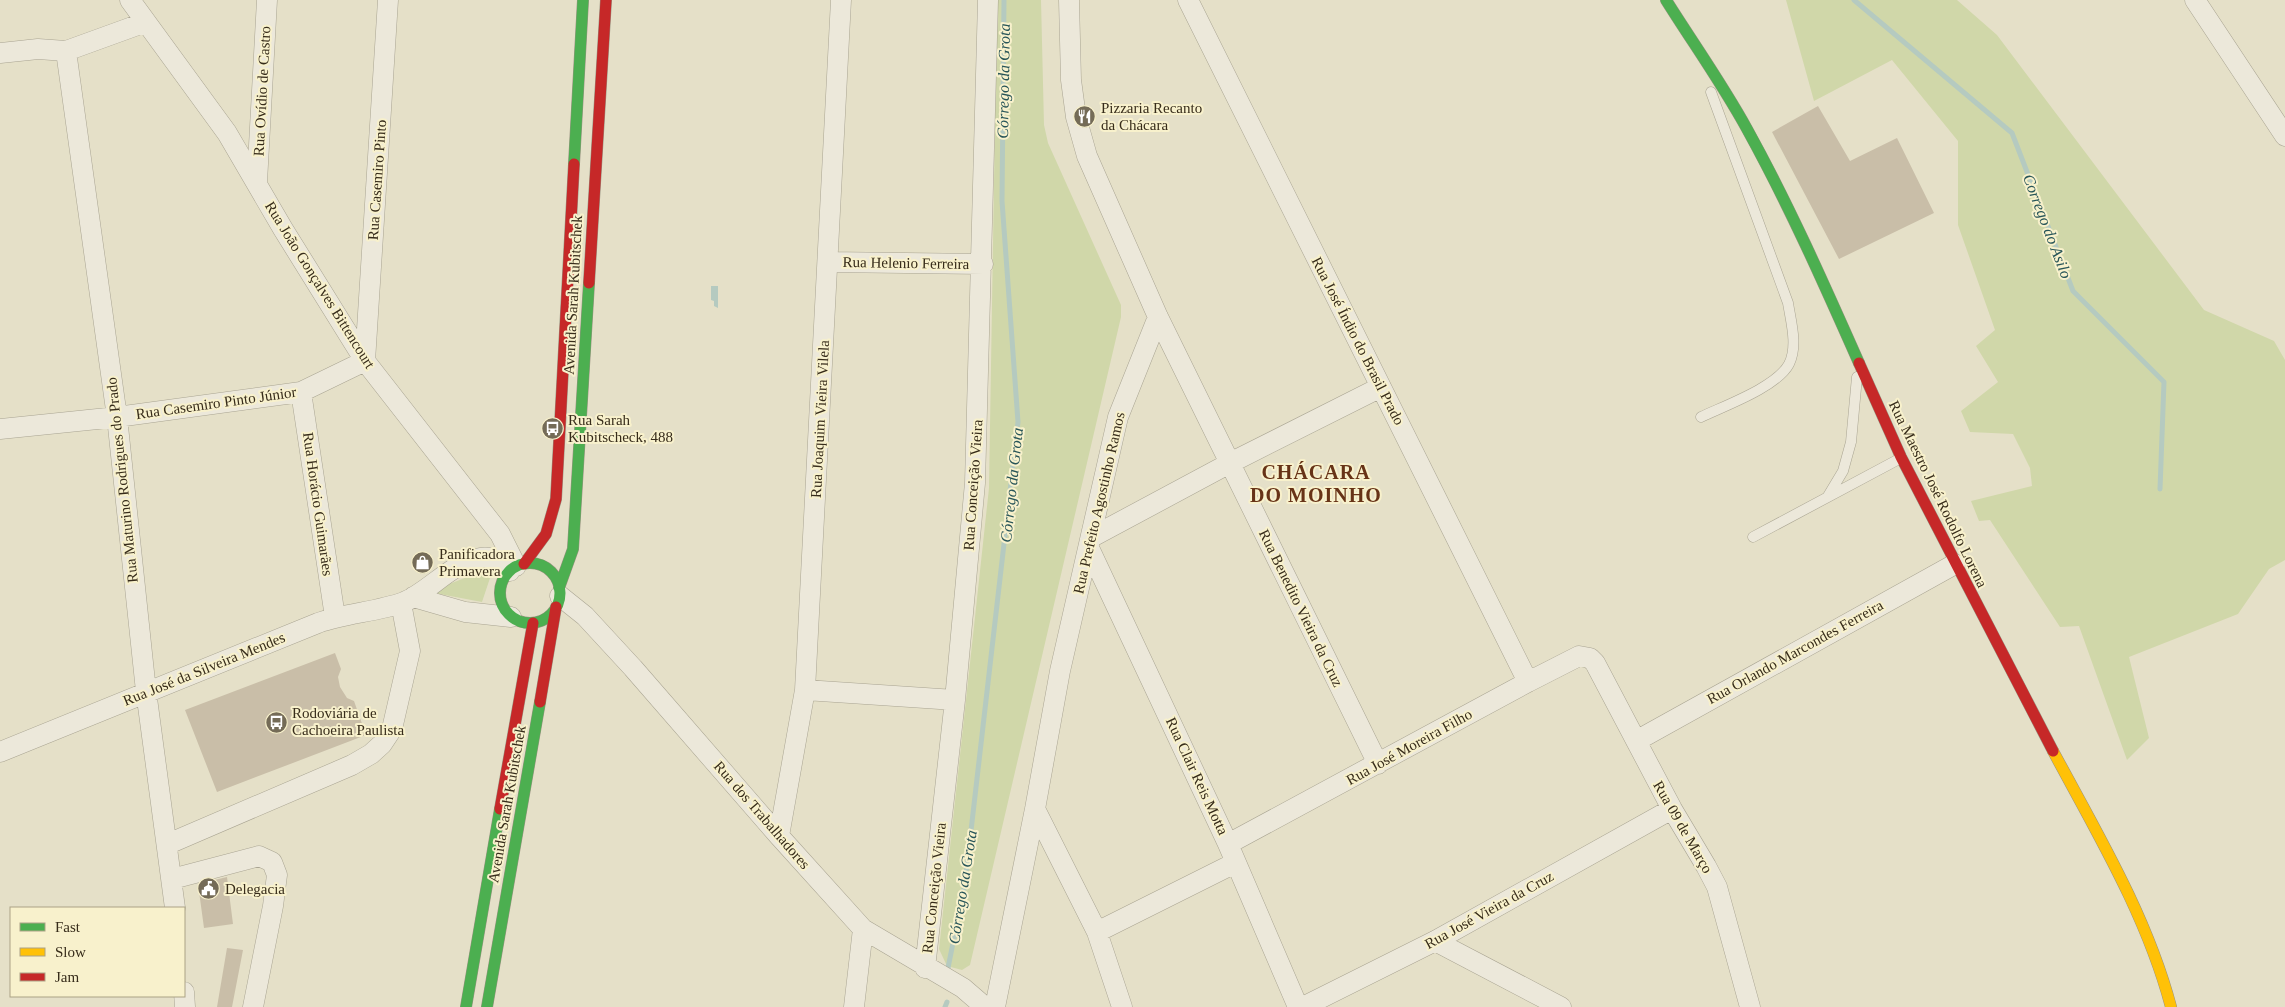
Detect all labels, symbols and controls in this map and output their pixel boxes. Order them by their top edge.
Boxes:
water label: Córrego da Grota [994,23,1014,139]
street label: Rua Ovídio de Castro [251,25,273,157]
place label: Pizzaria Recanto da Chácara [1101,100,1202,133]
restaurant icon: Pizzaria Recanto da Chácara [1073,105,1097,129]
street label: Rua Casemiro Pinto [365,119,389,241]
water label: Corrego do Asilo [2019,172,2075,281]
street label: Rua João Gonçalves Bittencourt [262,199,379,372]
street label: Avenida Sarah Kubitschek [561,214,585,375]
street label: Rua Helenio Ferreira [843,254,970,272]
street label: Rua José Índio do Brasil Prado [1309,254,1407,428]
street label: Rua Joaquim Vieira Vilela [808,339,832,498]
street label: Rua Maturino Rodrigues do Prado [103,376,141,584]
street label: Rua Casemiro Pinto Júnior [135,384,297,422]
street label: Rua Maestro José Rodolfo Lorena [1886,398,1990,590]
street label: Rua Prefeito Agostinho Ramos [1070,410,1128,596]
place label: Rua Sarah Kubitscheck, 488 [568,412,673,445]
bus stop icon: Rua Sarah Kubitscheck, 488 [540,417,564,441]
street label: Rua Conceição Vieira [960,419,986,551]
water label: Córrego da Grota [997,427,1027,543]
street label: Rua Horácio Guimarães [300,431,336,577]
district label: CHÁCARA DO MOINHO [1250,461,1382,506]
street label: Rua Benedito Vieira da Cruz [1256,527,1346,690]
place label: Panificadora Primavera [439,546,515,579]
shop icon: Panificadora Primavera [411,551,435,575]
street label: Rua Orlando Marcondes Ferreira [1704,597,1886,707]
street label: Rua José da Silveira Mendes [121,629,287,709]
place label: Rodoviária de Cachoeira Paulista [292,705,404,738]
street label: Rua José Moreira Filho [1343,706,1475,788]
bus stop icon: Rodoviária de Cachoeira Paulista [264,710,288,734]
street label: Rua Clair Reis Motta [1163,715,1231,838]
street label: Avenida Sarah Kubitschek [485,723,529,884]
street label: Rua dos Trabalhadores [711,758,813,872]
street label: Rua 09 de Março [1650,778,1716,876]
street label: Rua Conceição Vieira [919,822,949,954]
water label: Córrego da Grota [945,829,981,945]
street label: Rua José Vieira da Cruz [1422,868,1556,952]
public building icon: Delegacia [197,877,221,901]
place label: Delegacia [225,881,285,897]
legend [10,907,185,997]
text: Fast [55,919,81,935]
text: Slow [55,944,86,960]
text: Jam [55,969,79,985]

